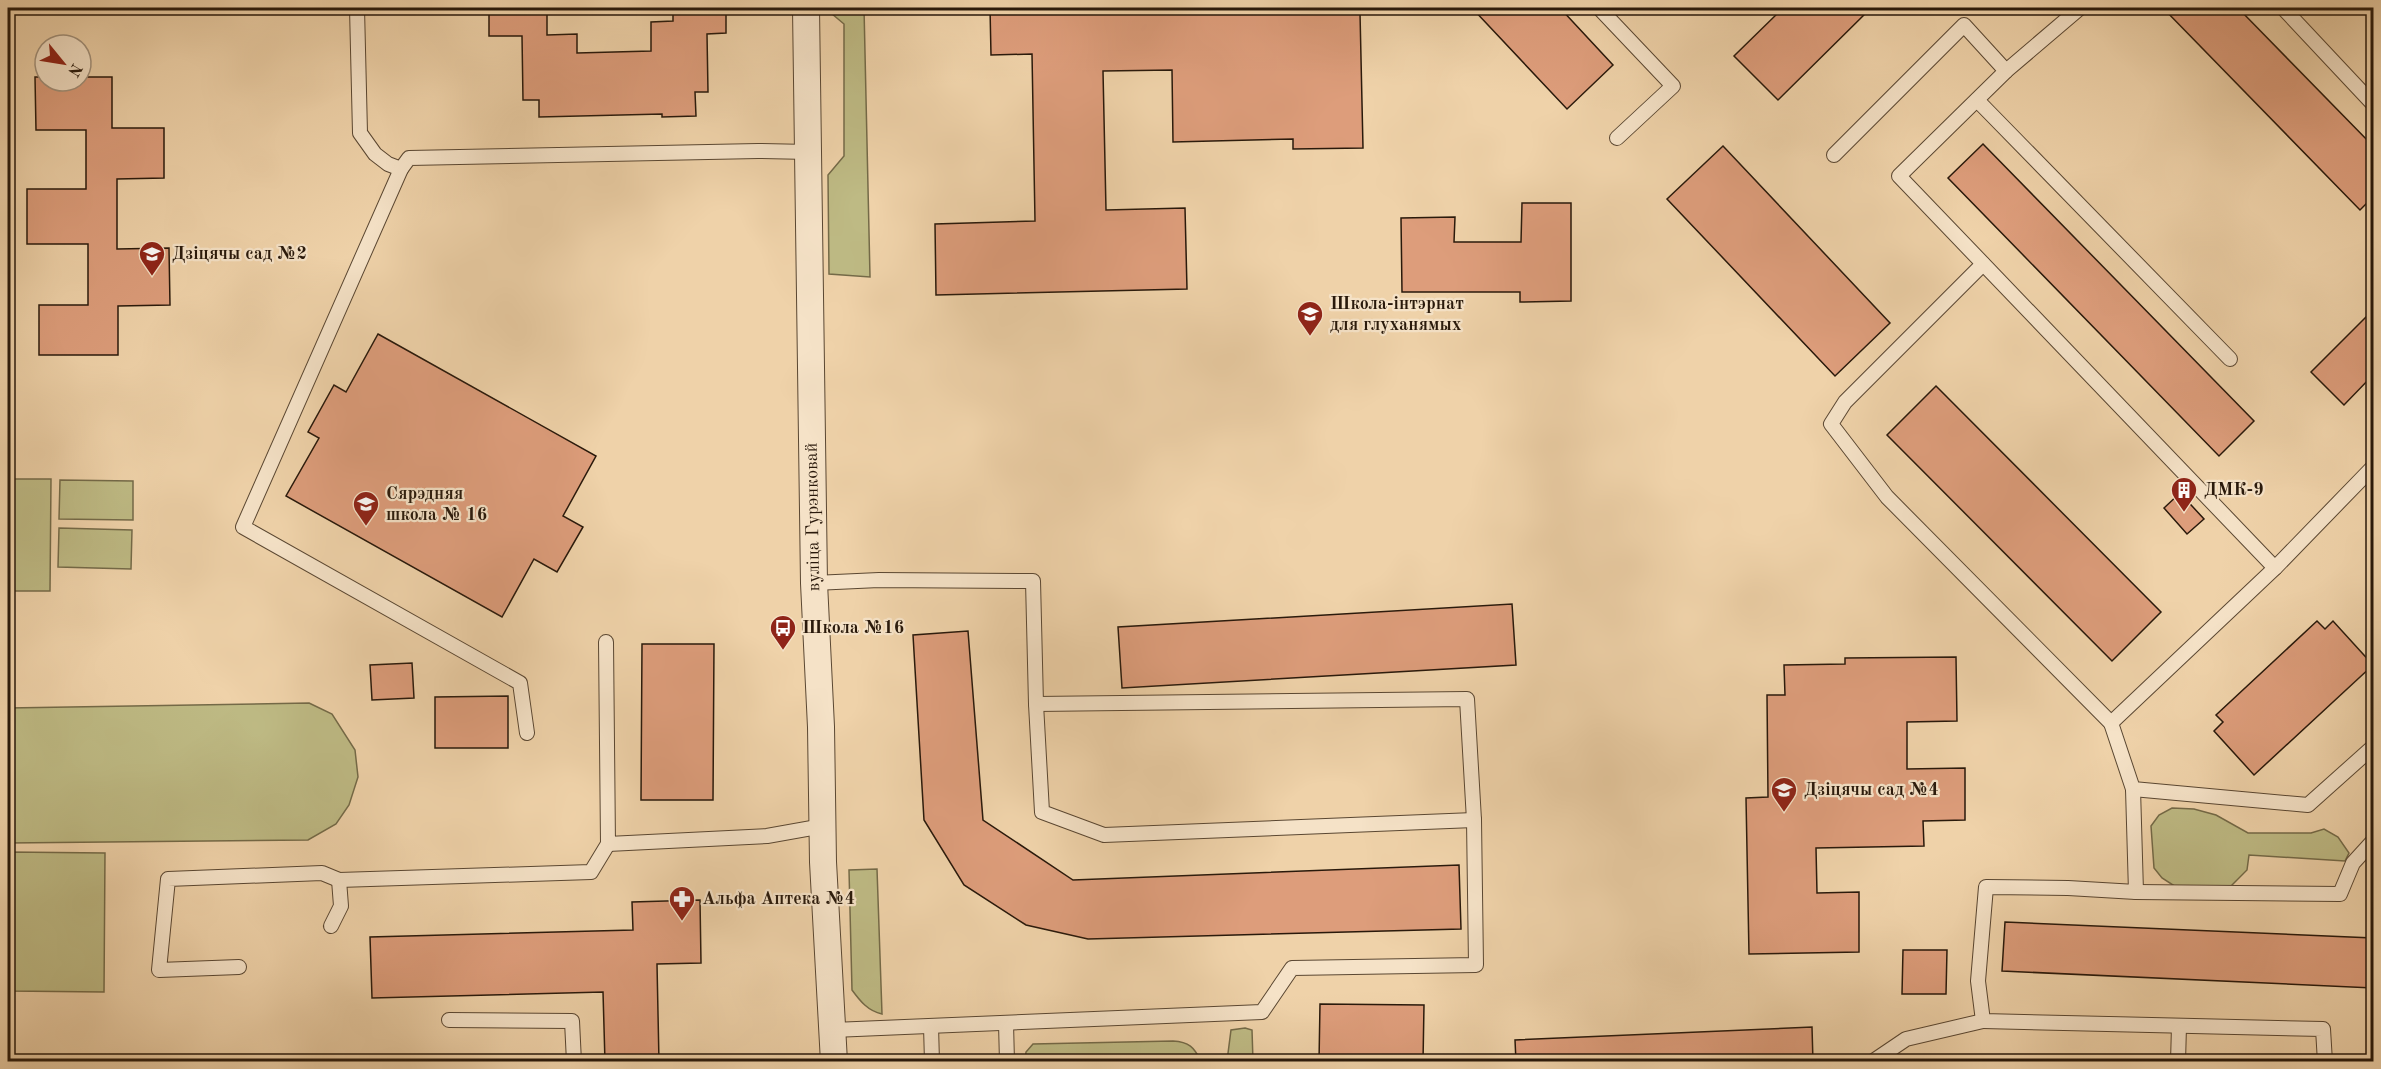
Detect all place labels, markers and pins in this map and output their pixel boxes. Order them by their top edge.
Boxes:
school or university icon: Дзіцячы сад №2 [137,239,167,277]
place label: Дзіцячы сад №2 [172,245,307,263]
place label: Школа-інтэрнат для глуханямых [1330,295,1464,334]
school or university icon: Школа-інтэрнат для глуханямых [1295,299,1325,337]
building icon: ДМК-9 [2169,475,2199,513]
place label: ДМК-9 [2204,481,2264,499]
place label: Сярэдняя школа № 16 [386,485,487,524]
school or university icon: Сярэдняя школа № 16 [351,489,381,527]
bus stop icon: Школа №16 [768,613,798,651]
place label: Школа №16 [802,619,904,637]
school or university icon: Дзіцячы сад №4 [1769,775,1799,813]
place label: Дзіцячы сад №4 [1804,781,1939,799]
pharmacy icon: Альфа Аптека №4 [667,884,697,922]
place label: Альфа Аптека №4 [702,890,855,909]

